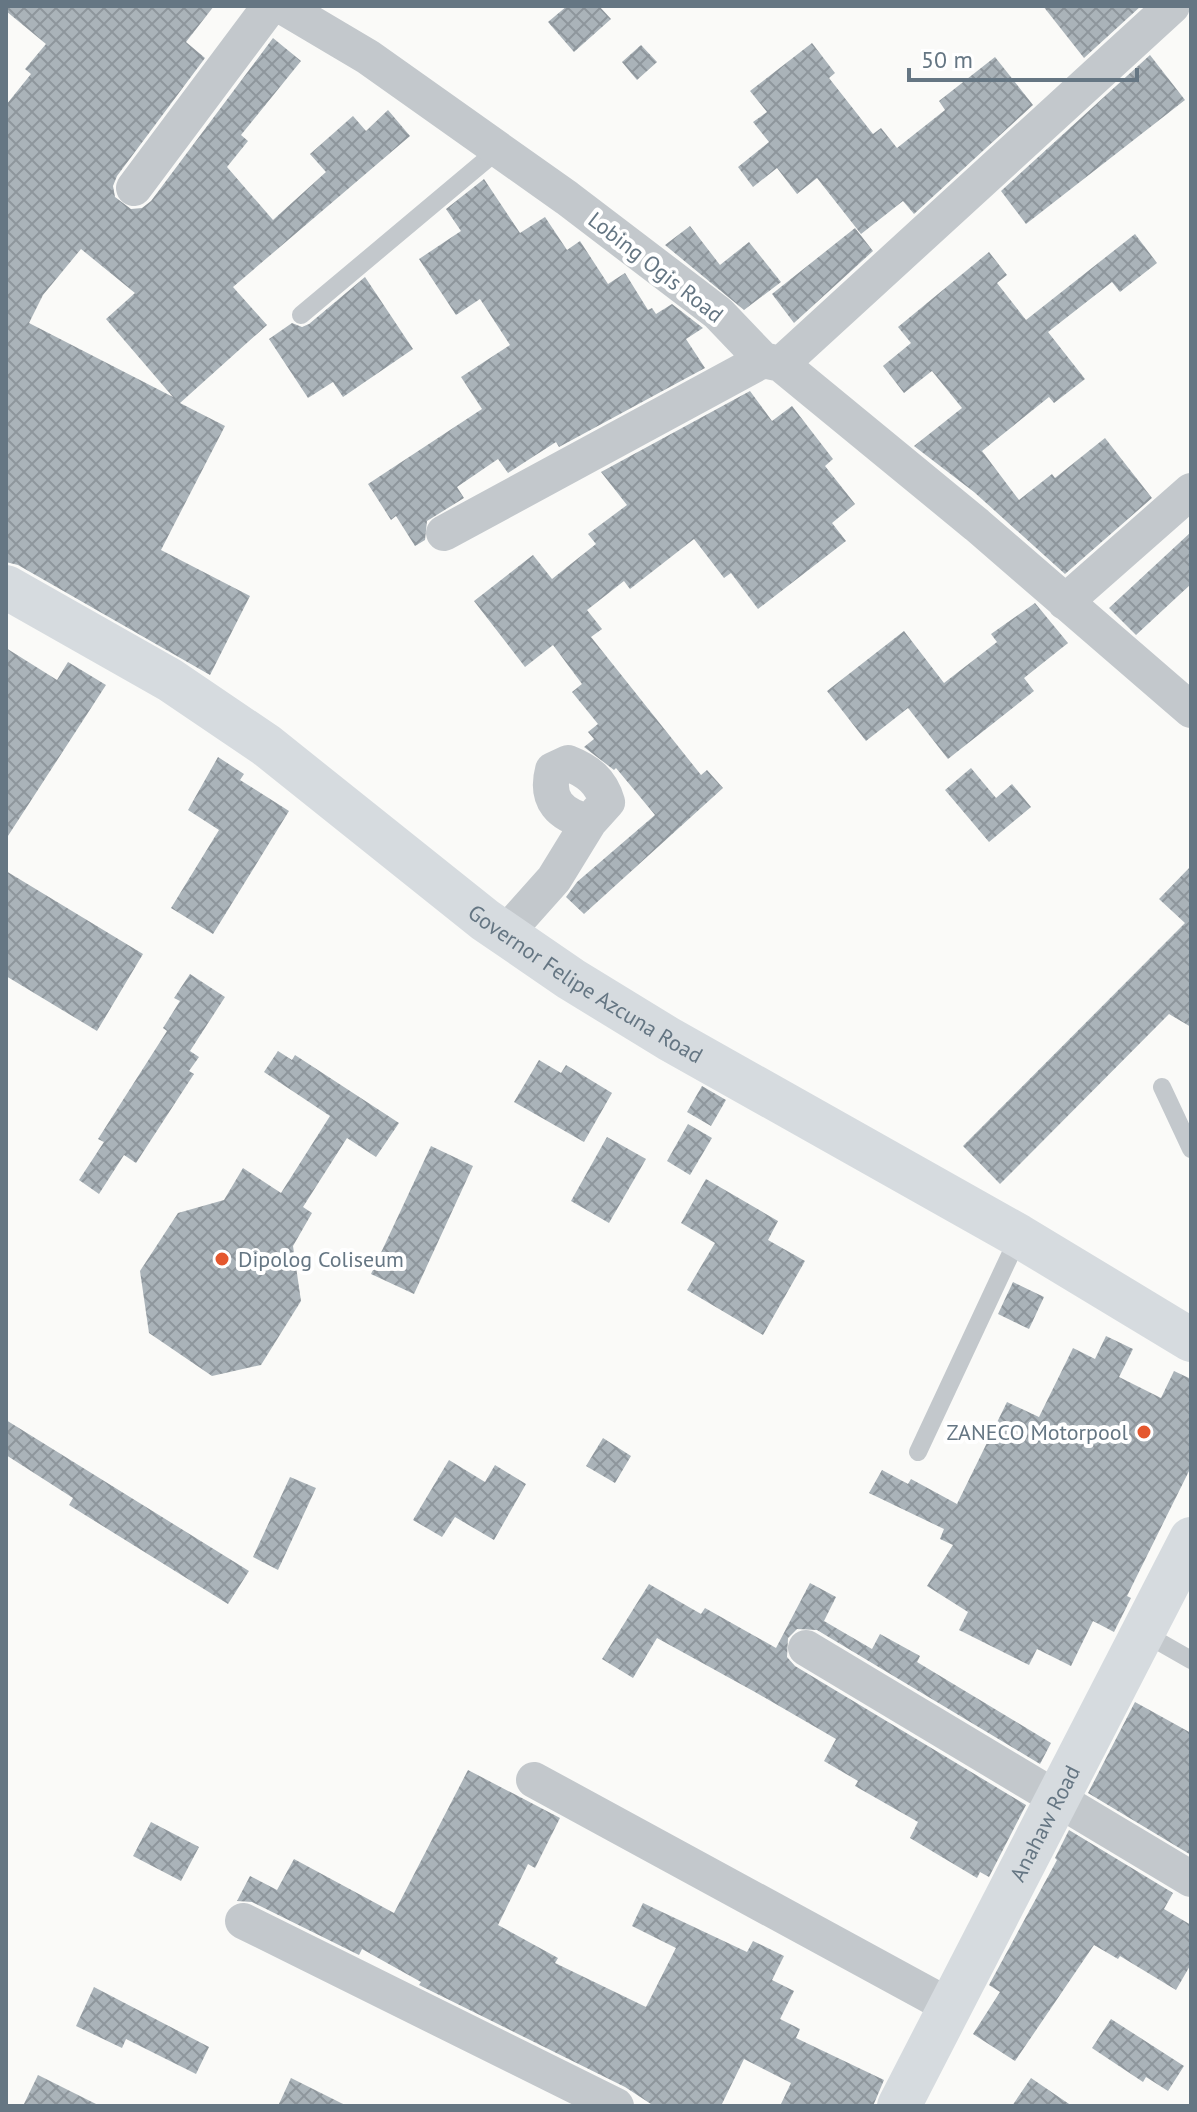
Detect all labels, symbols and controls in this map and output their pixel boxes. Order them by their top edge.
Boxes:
scale bar [909,32,1137,82]
text: 50 m [921,44,973,75]
street label: Lobing Ogis Road [583,206,729,328]
street label: Governor Felipe Azcuna Road [463,898,708,1069]
place label: Dipolog Coliseum [238,1245,404,1273]
marker: Dipolog Coliseum [213,1250,231,1268]
place label: ZANECO Motorpool [946,1418,1129,1446]
marker: ZANECO Motorpool [1135,1423,1153,1441]
street label: Anahaw Road [1003,1760,1086,1886]

